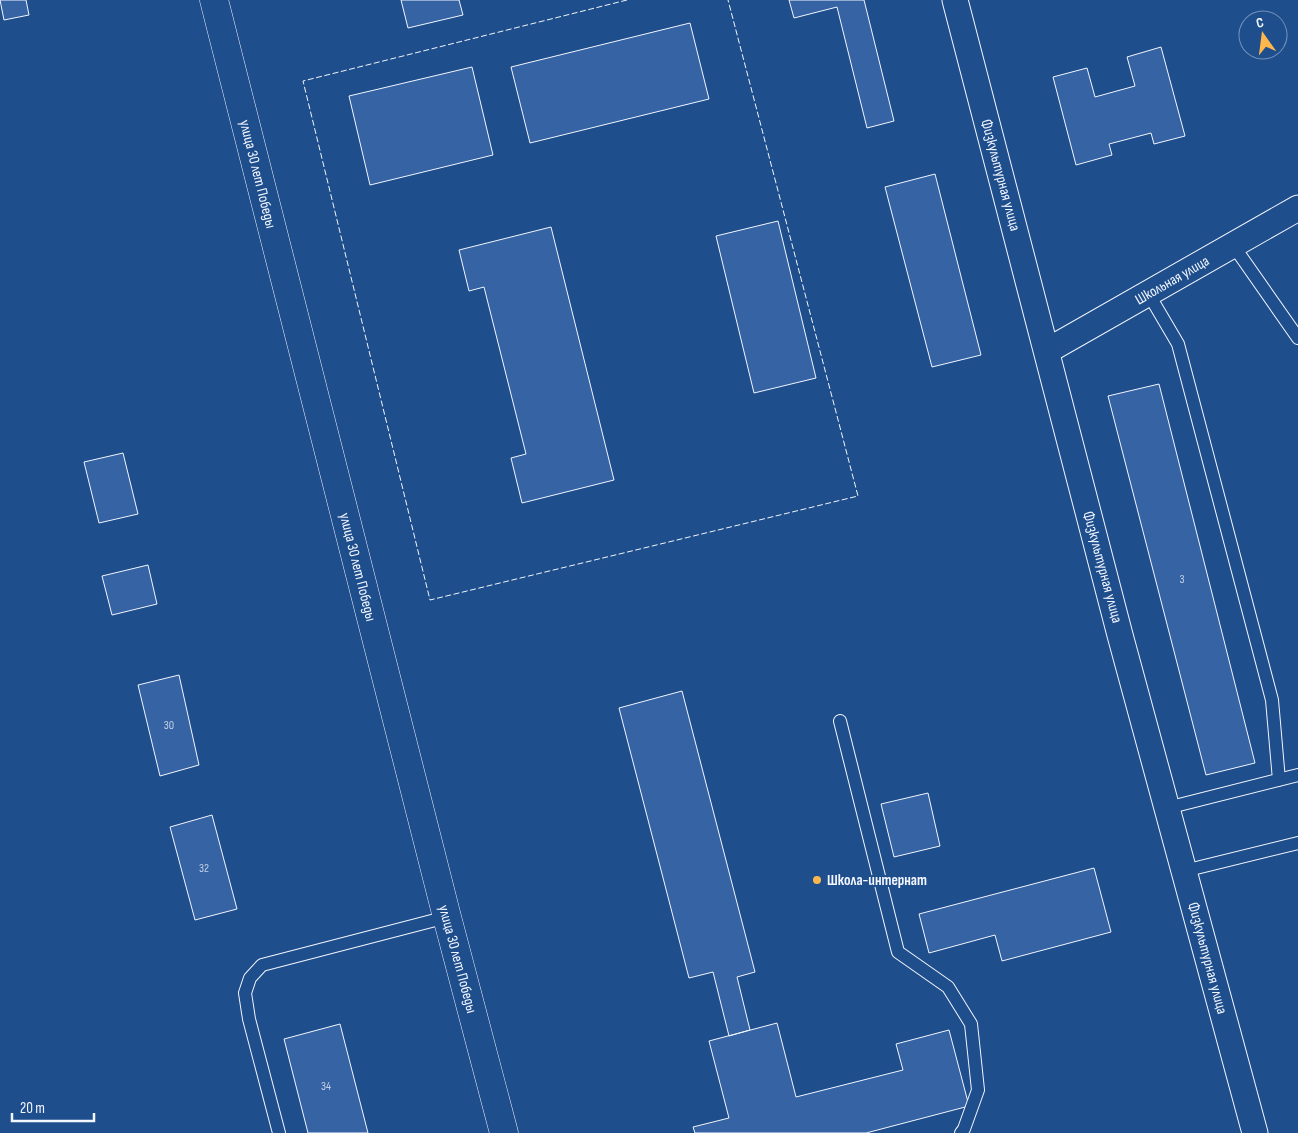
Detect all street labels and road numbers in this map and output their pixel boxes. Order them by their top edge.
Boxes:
street label: Физкультурная улица [976,117,1025,233]
street label: улица 30 лет Победы [235,118,280,230]
street label: Школьная улица [1132,251,1213,309]
street label: Физкультурная улица [1078,509,1127,625]
street label: улица 30 лет Победы [335,511,380,623]
street label: Физкультурная улица [1183,900,1232,1016]
street label: улица 30 лет Победы [434,903,481,1015]

